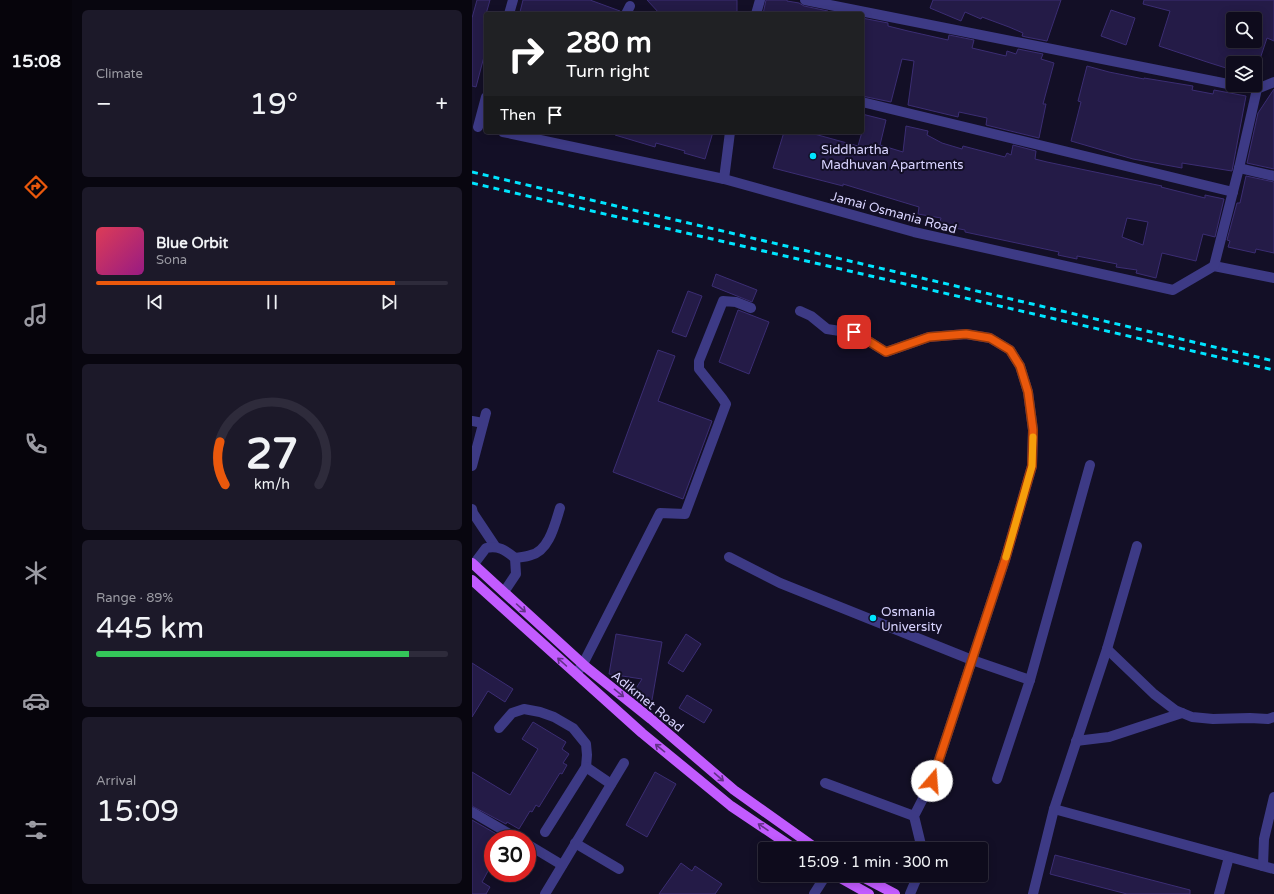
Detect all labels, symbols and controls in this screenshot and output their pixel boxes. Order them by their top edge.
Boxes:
map controls [1226,12,1262,92]
button: search [1226,12,1262,48]
text: 280 m [566,26,652,60]
icon: right [500,28,552,80]
text: 15:08 [11,50,61,72]
button: layers [1226,56,1262,92]
text: Turn right [566,60,650,82]
text: Climate [96,66,143,82]
text: 19° [249,86,298,123]
text: − [96,91,112,117]
text: + [436,91,448,117]
icon: arrive [544,104,566,126]
text: Then [500,106,536,124]
place label: Siddhartha Madhuvan Apartments [821,142,964,173]
marker: Siddhartha Madhuvan Apartments [808,151,818,161]
icon: directions [22,173,50,201]
street label: Jamai Osmania Road [829,188,958,237]
text: Blue Orbit [156,234,228,252]
text: Sona [156,252,187,268]
icon: previous [144,291,166,313]
icon: pause [261,291,283,313]
icon: next [378,291,400,313]
icon: music [22,301,50,329]
pin [837,315,871,349]
icon: arrive [843,321,865,343]
icon: phone [22,430,50,458]
text: 27 [246,430,298,480]
text: km/h [254,476,290,493]
icon: climate [22,559,50,587]
text: Range · 89% [96,590,173,606]
one-way arrow [516,603,526,612]
place label: Osmania University [881,604,942,635]
text: 445 km [96,610,204,647]
marker: Osmania University [868,613,878,623]
one-way arrow [557,658,567,667]
street label: Adikmet Road [608,668,687,736]
icon: car [22,687,50,715]
one-way arrow [614,689,625,698]
one-way arrow [655,744,666,752]
position arrow [911,760,953,802]
text: Arrival [96,773,136,789]
one-way arrow [713,773,724,782]
text: 15:09 [96,793,179,830]
icon: filters [22,816,50,844]
one-way arrow [758,823,769,831]
speed limit sign: 30 [484,830,536,882]
text: 15:09 · 1 min · 300 m [798,853,948,871]

